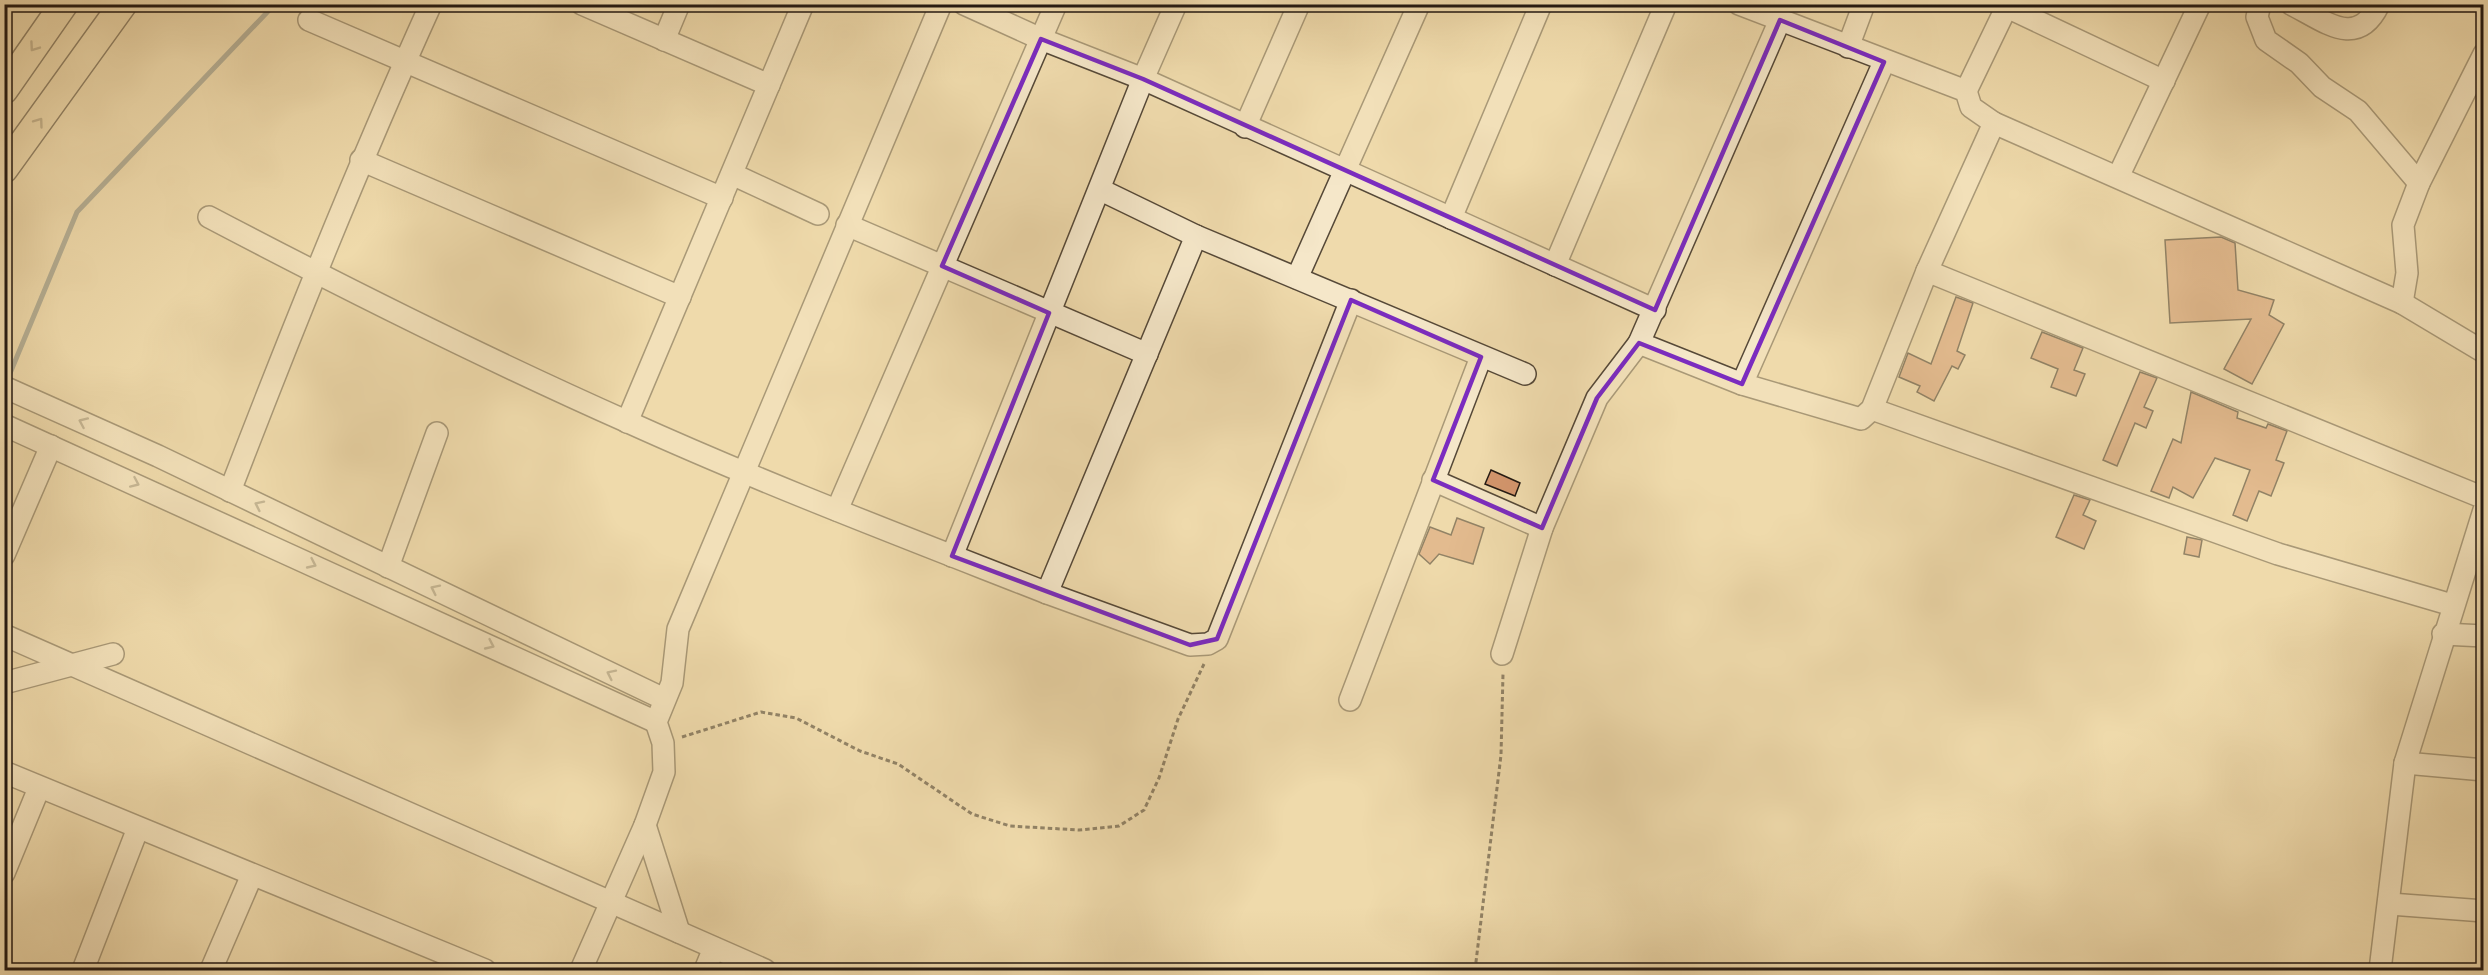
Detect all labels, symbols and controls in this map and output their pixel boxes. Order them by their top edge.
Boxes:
one-way arrow [30,41,41,52]
one-way arrow [32,117,43,128]
one-way arrow [78,418,89,430]
one-way arrow [129,475,140,487]
one-way arrow [255,500,266,512]
one-way arrow [306,556,317,568]
one-way arrow [431,585,442,597]
one-way arrow [483,638,494,650]
one-way arrow [606,670,617,681]

